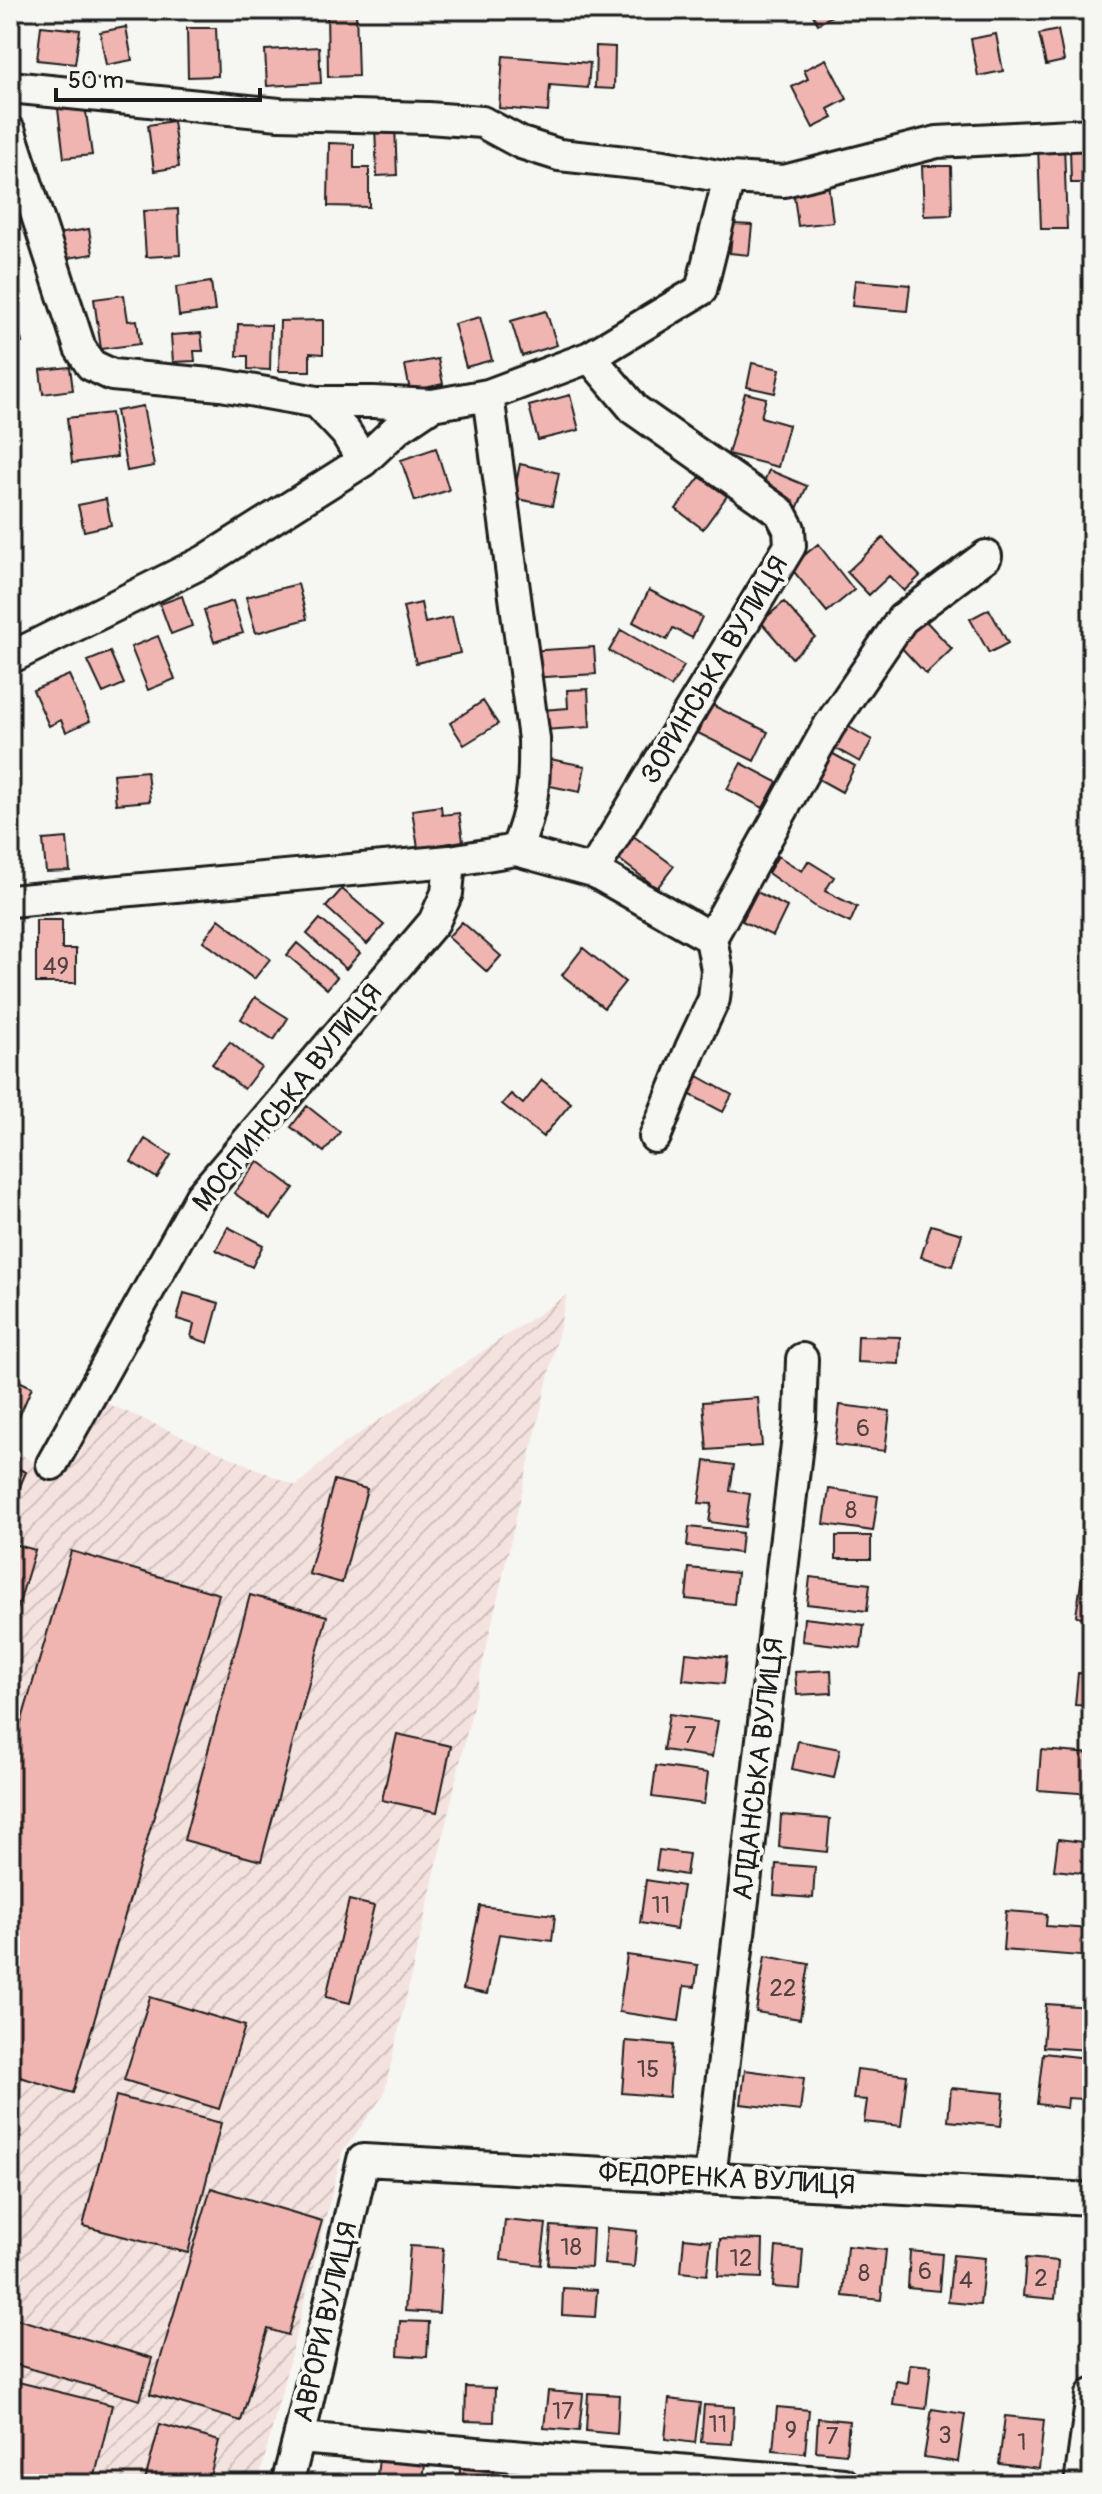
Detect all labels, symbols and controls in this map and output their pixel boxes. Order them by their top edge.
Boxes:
scale bar [56,52,260,102]
text: 50 m [68,66,124,95]
street label: ЗОРИНСЬКА ВУЛИЦЯ [633,550,797,790]
house number: 49 [43,952,69,981]
street label: МОСПИНСЬКА ВУЛИЦЯ [185,977,391,1219]
house number: 6 [856,1414,870,1443]
house number: 8 [845,1496,857,1525]
street label: АЛДАНСЬКА ВУЛИЦЯ [726,1636,792,1902]
house number: 7 [684,1721,697,1750]
house number: 11 [652,1891,670,1920]
house number: 22 [770,1974,796,2003]
house number: 15 [637,2055,659,2084]
street label: ФЕДОРЕНКА ВУЛИЦЯ [598,2155,856,2203]
street label: АВРОРИ ВУЛИЦЯ [286,2218,366,2426]
house number: 18 [560,2233,582,2262]
house number: 12 [730,2244,752,2273]
house number: 6 [918,2257,932,2286]
house number: 8 [858,2259,870,2288]
house number: 2 [1034,2264,1048,2293]
house number: 4 [959,2266,973,2295]
house number: 17 [552,2397,574,2426]
house number: 11 [709,2410,727,2439]
house number: 9 [785,2416,797,2445]
house number: 3 [938,2421,952,2450]
house number: 7 [826,2422,839,2451]
house number: 1 [1017,2428,1027,2457]

